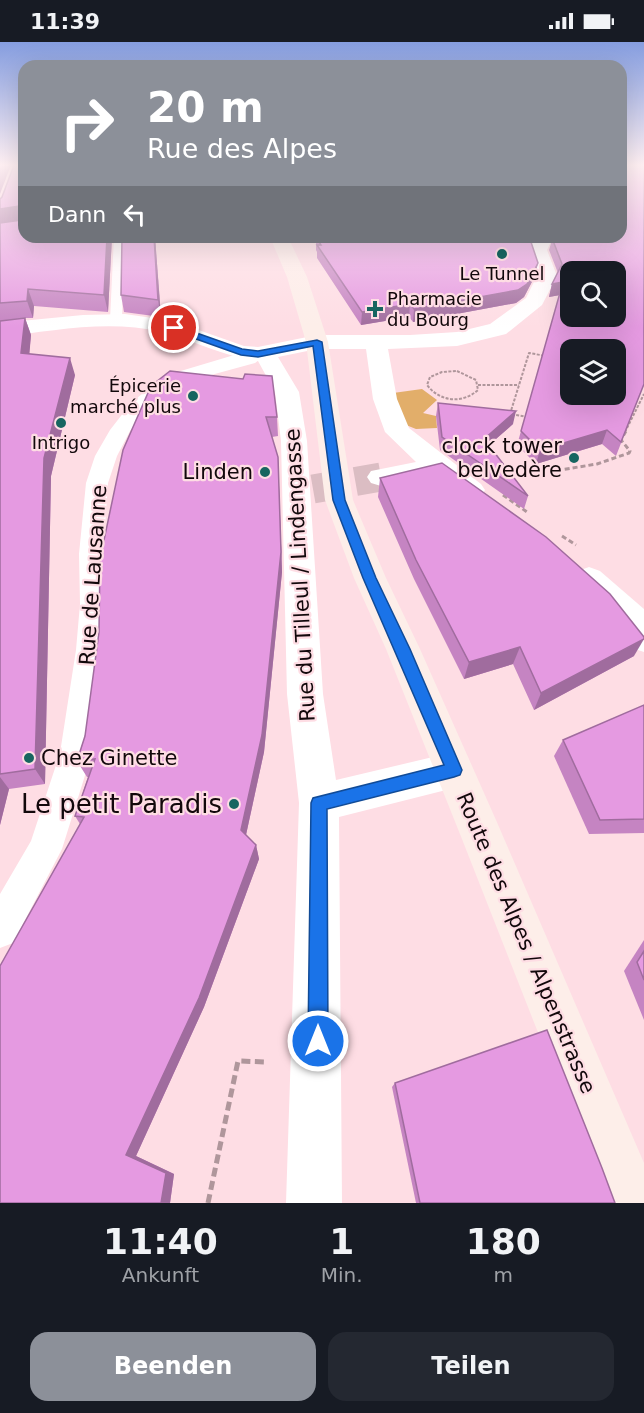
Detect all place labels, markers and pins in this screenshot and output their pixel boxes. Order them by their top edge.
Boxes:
marker: Le Tunnel [495,247,509,261]
place label: Le Tunnel [459,263,545,284]
place label: Pharmacie du Bourg [387,288,482,330]
pin [148,302,199,353]
marker: Pharmacie du Bourg [368,302,382,316]
place label: Épicerie marché plus [70,375,181,417]
marker: Épicerie marché plus [186,389,200,403]
marker: Intrigo [54,416,68,430]
place label: Intrigo [32,432,90,453]
place label: clock tower belvedère [442,434,562,482]
marker: clock tower belvedère [567,451,581,465]
place label: Linden [183,460,253,484]
marker: Linden [258,465,272,479]
place label: Chez Ginette [41,746,177,770]
marker: Chez Ginette [22,751,36,765]
place label: Le petit Paradis [21,789,222,819]
marker: Le petit Paradis [227,797,241,811]

